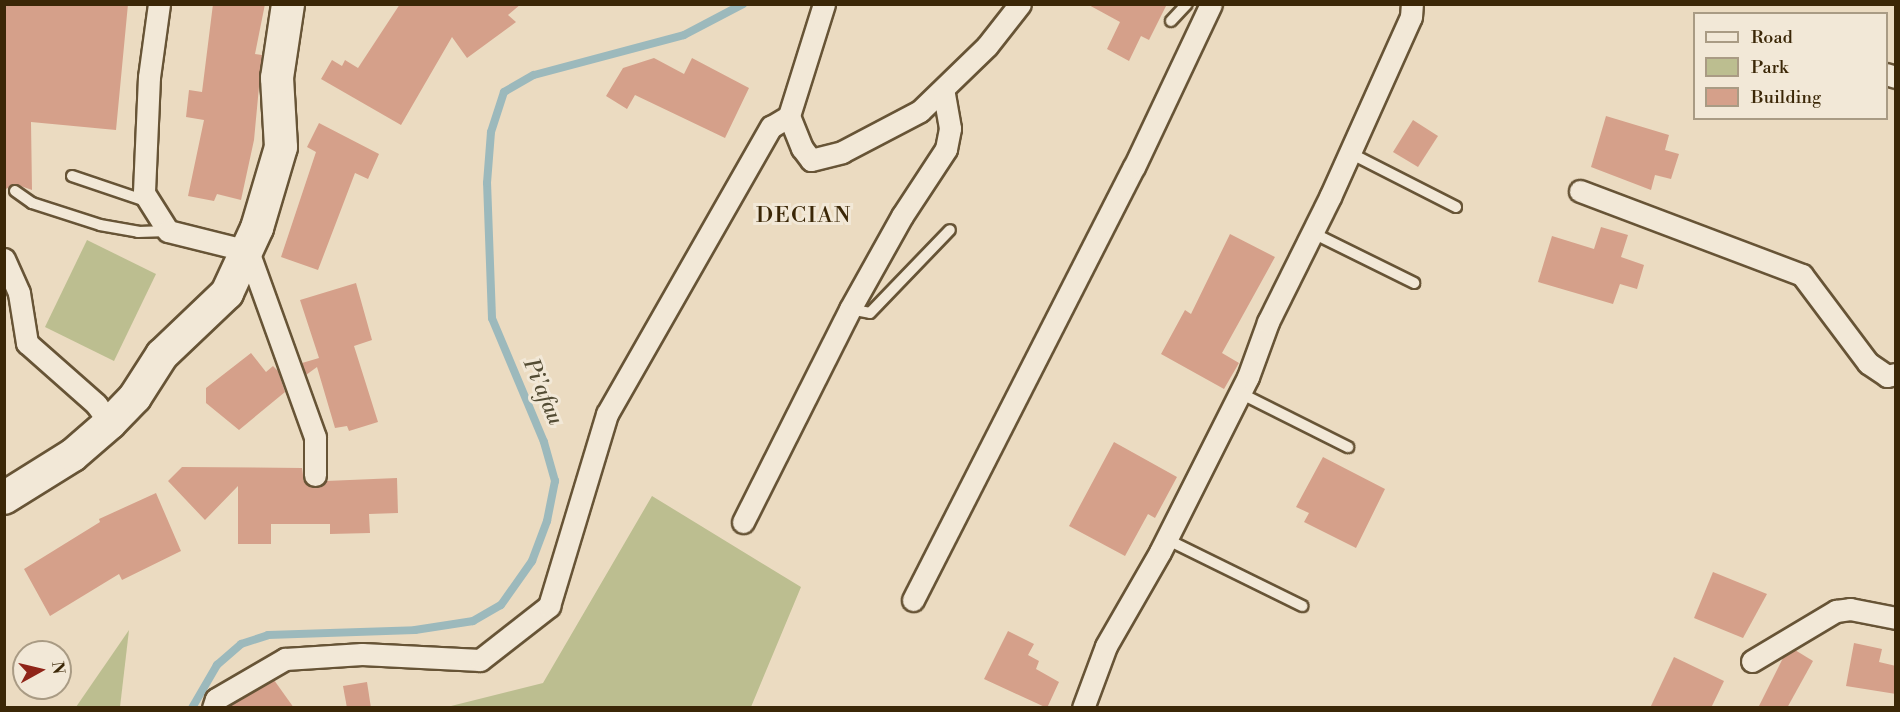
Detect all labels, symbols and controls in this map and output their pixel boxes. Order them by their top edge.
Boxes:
legend [1693,12,1888,120]
text: Road [1751,26,1793,49]
text: Park [1751,56,1788,79]
text: Building [1751,86,1821,109]
district label: DECIAN [756,203,852,229]
water label: Pi'afau [517,355,569,429]
north arrow [12,640,72,700]
text: N [47,660,69,675]

